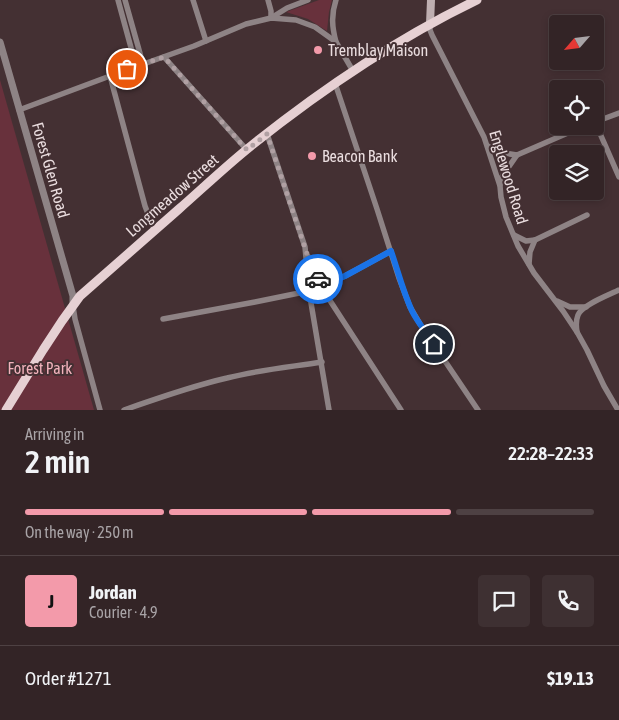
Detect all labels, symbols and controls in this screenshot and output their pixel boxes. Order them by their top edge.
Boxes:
north arrow [549,15,604,70]
map controls [549,15,604,200]
place label: Tremblay Maison [328,41,428,60]
marker: Tremblay Maison [312,44,324,56]
pin [106,48,148,90]
icon: bag [113,55,141,83]
button: locate [549,80,604,135]
street label: Forest Glen Road [29,120,73,220]
street label: Englewood Road [485,128,532,226]
button: layers [549,145,604,200]
place label: Beacon Bank [322,147,398,165]
street label: Longmeadow Street [122,150,223,241]
marker: Beacon Bank [306,150,318,162]
courier [293,254,343,304]
icon: car [304,265,332,293]
pin [413,323,455,365]
icon: home [420,330,448,358]
park label: Forest Park [8,359,72,377]
text: Arriving in [25,425,85,443]
text: 22:28–22:33 [508,442,594,464]
text: 2 min [25,443,90,480]
text: On the way · 250 m [25,523,134,541]
button: chat [478,575,530,627]
button: phone [542,575,594,627]
text: Jordan [89,581,137,603]
text: J [48,590,54,612]
text: Courier · 4.9 [89,603,158,621]
text: Order #1271 [25,667,112,689]
text: $19.13 [547,667,594,689]

